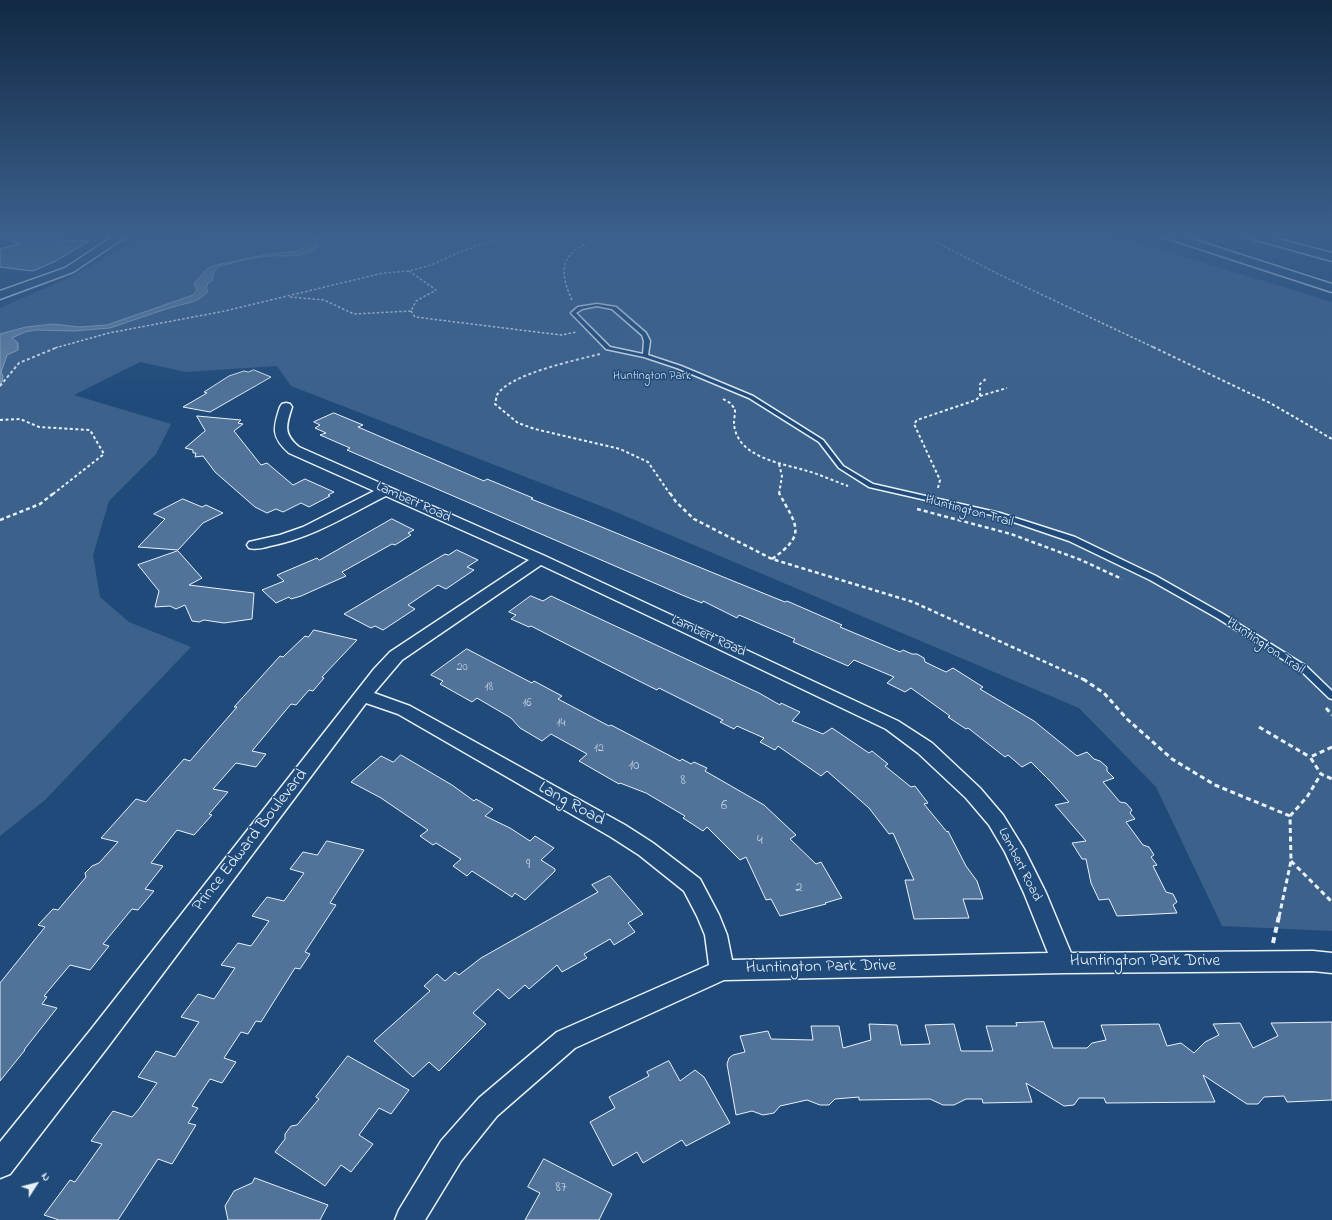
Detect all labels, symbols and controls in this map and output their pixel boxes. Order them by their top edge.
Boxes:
park label: Huntington Park [613,370,691,384]
street label: Lambert Road [373,479,453,527]
street label: Huntington Trail [923,492,1015,532]
street label: Lambert Road [668,612,748,662]
street label: Huntington Trail [1223,615,1307,679]
house number: 20 [456,661,468,675]
house number: 18 [485,681,493,695]
house number: 16 [522,697,532,711]
house number: 14 [557,717,565,731]
house number: 12 [594,742,604,756]
house number: 10 [629,759,639,775]
street label: Prince Edward Boulevard [189,766,313,916]
house number: 8 [680,774,686,790]
street label: Lang Road [534,778,608,832]
house number: 6 [721,799,727,815]
street label: Lambert Road [993,825,1045,905]
house number: 4 [757,834,763,850]
house number: 9 [526,858,530,874]
house number: 2 [796,881,802,897]
street label: Huntington Park Drive [1070,952,1220,972]
street label: Huntington Park Drive [746,956,896,980]
north arrow [16,1164,56,1204]
text: N [37,1169,54,1185]
house number: 87 [555,1181,567,1197]

